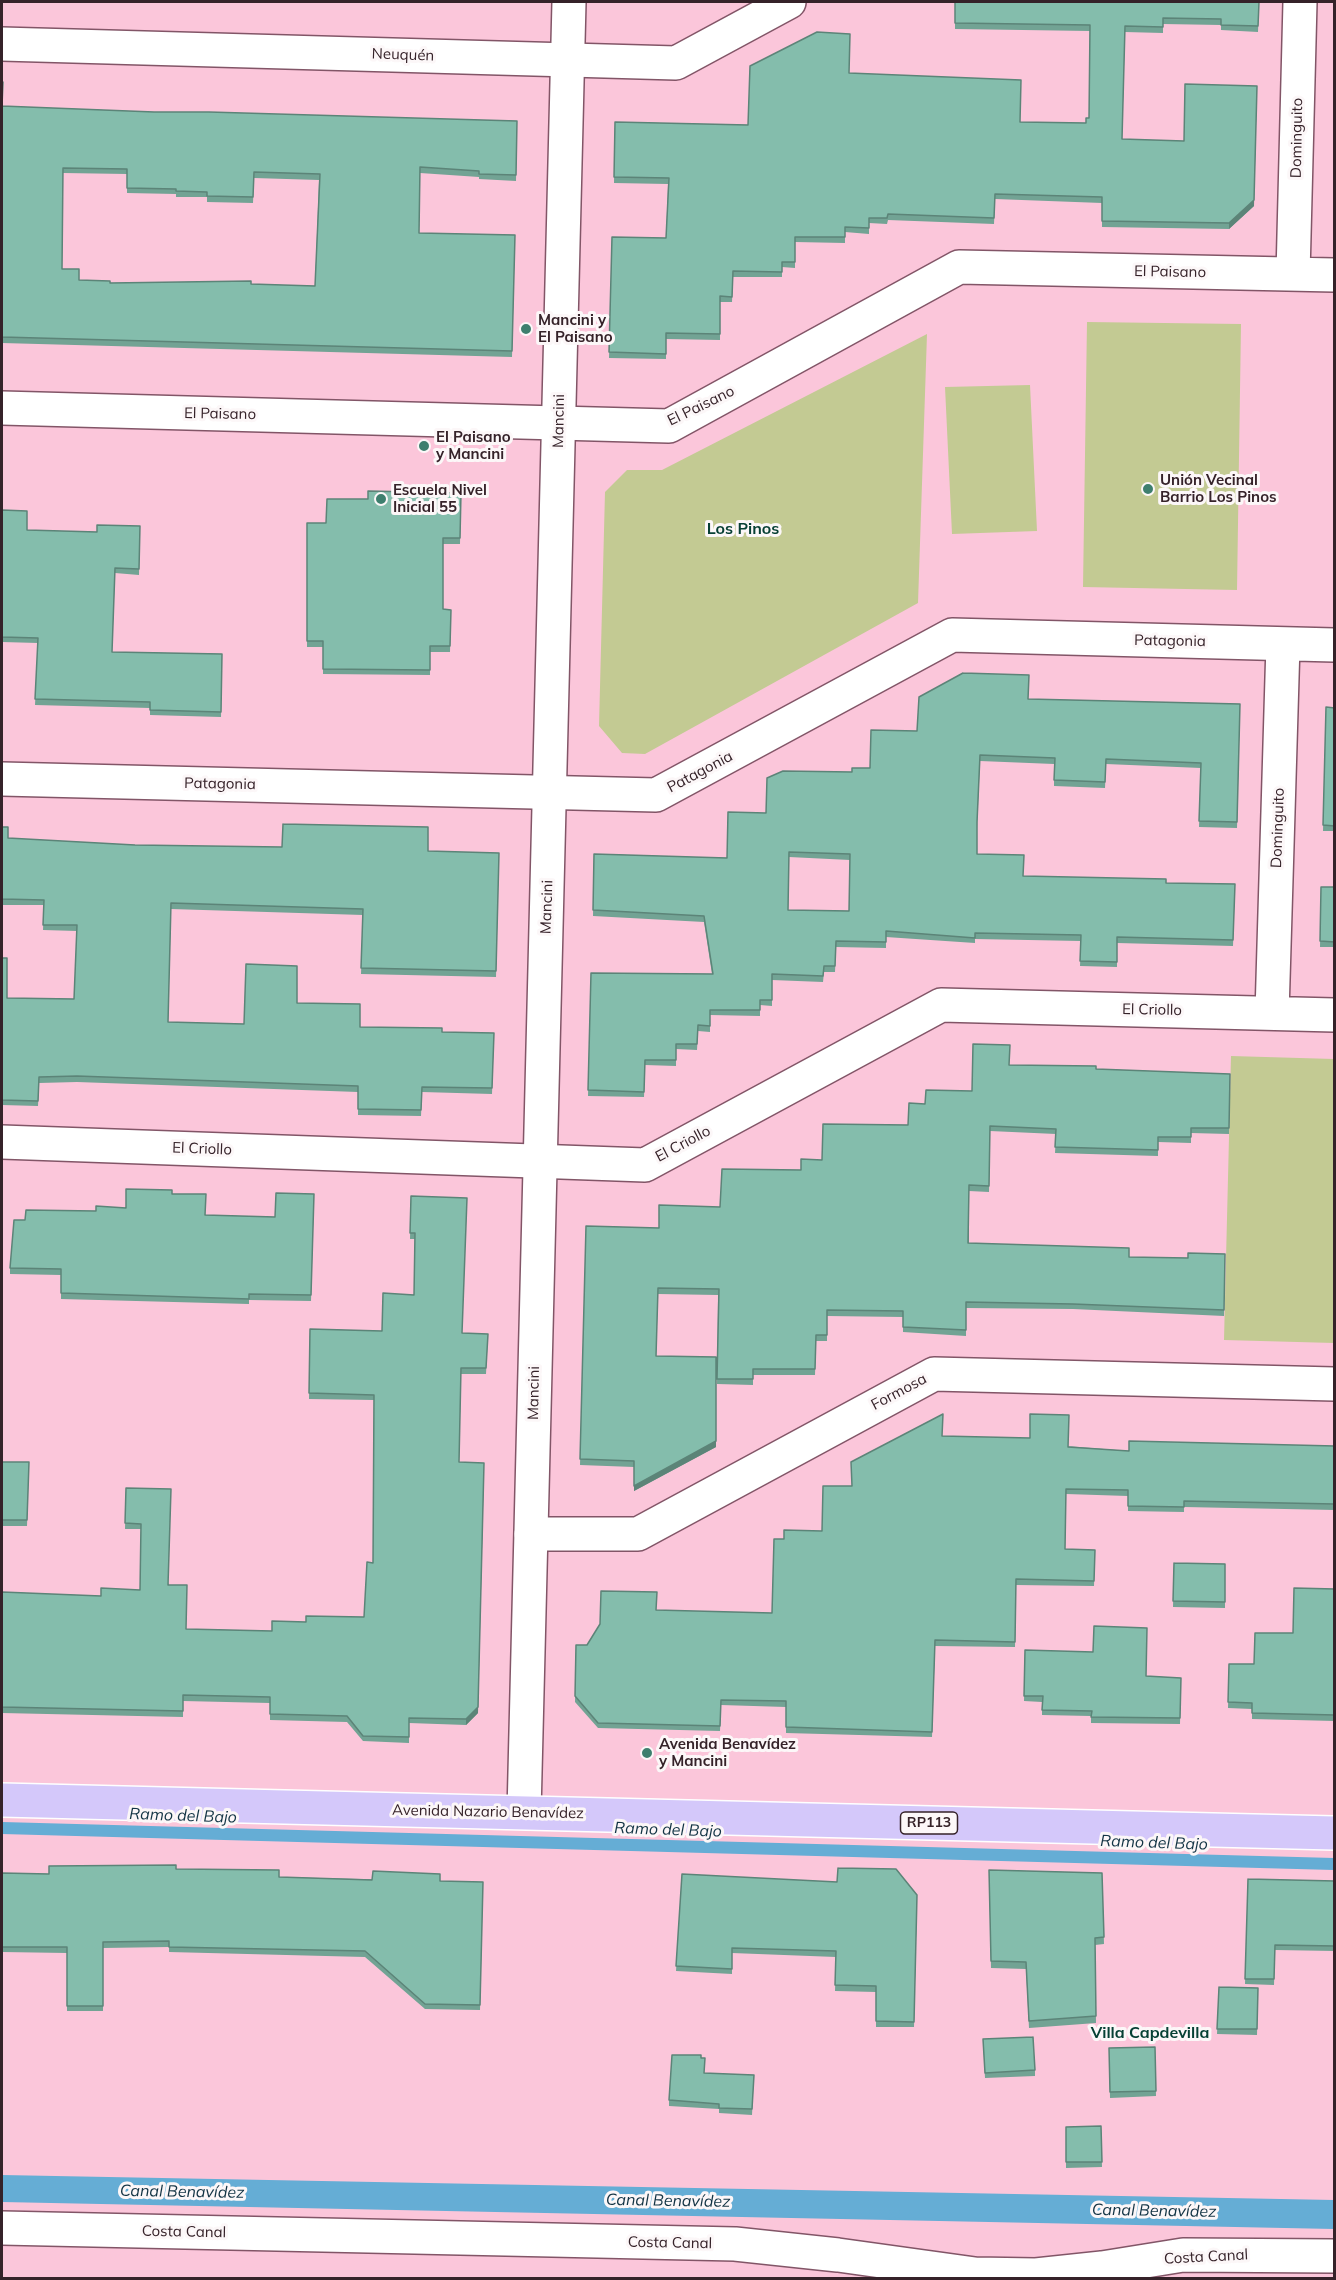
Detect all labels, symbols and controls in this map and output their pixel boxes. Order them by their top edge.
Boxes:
street label: Neuquén [371,45,435,65]
street label: Dominguito [1287,98,1307,178]
street label: El Paisano [1134,262,1206,282]
place label: Mancini y El Paisano [538,311,613,346]
marker: Mancini y El Paisano [519,322,533,336]
street label: El Paisano [665,382,737,430]
street label: Mancini [550,394,568,448]
street label: El Paisano [184,404,256,424]
place label: El Paisano y Mancini [436,428,511,463]
marker: El Paisano y Mancini [417,439,431,453]
place label: Unión Vecinal Barrio Los Pinos [1160,471,1277,506]
place label: Escuela Nivel Inicial 55 [393,481,487,516]
marker: Unión Vecinal Barrio Los Pinos [1141,482,1155,496]
marker: Escuela Nivel Inicial 55 [374,492,388,506]
district label: Los Pinos [707,519,779,539]
street label: Patagonia [1134,631,1206,651]
street label: Patagonia [664,747,736,797]
street label: Patagonia [184,774,256,794]
street label: Dominguito [1268,788,1288,868]
street label: Mancini [537,880,557,934]
street label: El Criollo [1122,1000,1182,1020]
street label: El Criollo [652,1122,714,1166]
street label: El Criollo [172,1139,232,1159]
street label: Mancini [525,1366,543,1420]
street label: Formosa [868,1370,930,1414]
place label: Avenida Benavídez y Mancini [659,1735,796,1770]
marker: Avenida Benavídez y Mancini [640,1746,654,1760]
street label: Avenida Nazario Benavídez [392,1801,584,1823]
water label: Ramo del Bajo [129,1805,237,1827]
road number: RP113 [900,1812,958,1834]
water label: Ramo del Bajo [614,1819,722,1841]
water label: Ramo del Bajo [1100,1832,1208,1854]
district label: Villa Capdevilla [1091,2023,1209,2043]
water label: Canal Benavídez [120,2181,244,2203]
water label: Canal Benavídez [606,2190,730,2212]
water label: Canal Benavídez [1092,2200,1216,2222]
street label: Costa Canal [142,2222,226,2242]
street label: Costa Canal [628,2233,712,2253]
street label: Costa Canal [1163,2246,1249,2268]

